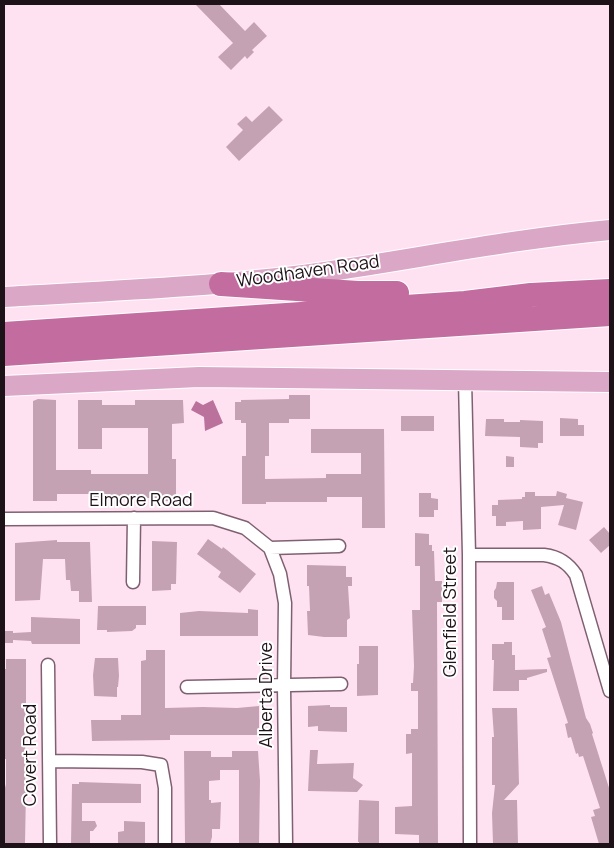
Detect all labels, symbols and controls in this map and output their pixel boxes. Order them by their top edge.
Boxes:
street label: Woodhaven Road [235,251,381,293]
street label: Elmore Road [89,490,193,512]
street label: Glenfield Street [440,547,462,677]
street label: Alberta Drive [256,642,278,748]
street label: Covert Road [20,704,42,806]

